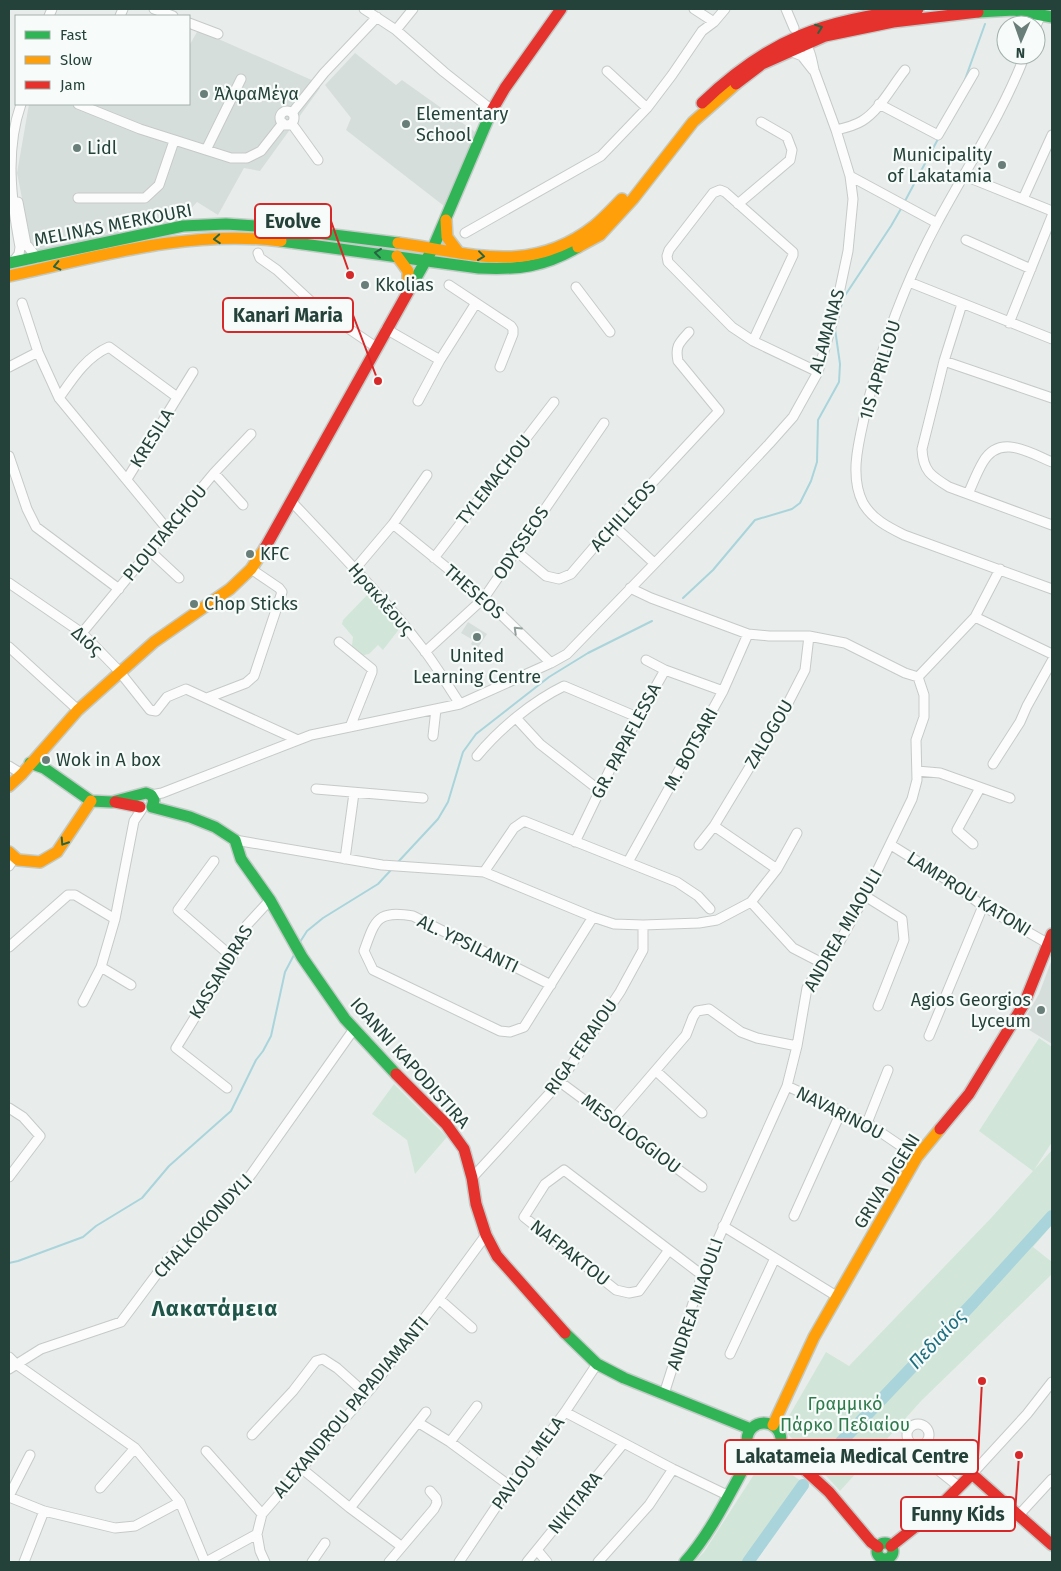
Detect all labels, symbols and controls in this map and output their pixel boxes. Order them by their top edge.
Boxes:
legend [15,15,190,105]
north arrow [996,15,1046,65]
one-way arrow [814,24,823,34]
text: Fast [60,26,87,44]
text: N [1016,44,1026,61]
text: Slow [60,51,92,69]
text: Jam [60,76,86,94]
place label: ΆλφαΜέγα [214,83,299,105]
marker: ΆλφαΜέγα [198,88,210,100]
place label: Elementary School [416,103,508,146]
marker: Elementary School [400,118,412,130]
place label: Lidl [87,137,117,159]
marker: Lidl [71,142,83,154]
place label: Municipality of Lakatamia [887,144,992,187]
marker: Municipality of Lakatamia [996,159,1008,171]
street label: MELINAS MERKOURI [32,199,194,251]
callout: Evolve [255,204,331,238]
text: Evolve [265,210,321,233]
one-way arrow [212,233,220,244]
one-way arrow [374,248,382,259]
one-way arrow [477,250,485,261]
one-way arrow [52,260,61,271]
place label: Kkolias [375,274,434,296]
marker: Kkolias [359,279,371,291]
street label: ALAMANAS [805,286,850,376]
callout: Kanari Maria [223,298,353,332]
text: Kanari Maria [233,304,343,327]
street label: 1IS APRILIOU [854,317,906,423]
street label: KRESILA [125,404,179,472]
street label: TYLEMACHOU [452,430,536,530]
street label: ACHILLEOS [586,476,661,556]
street label: PLOUTARCHOU [118,480,212,586]
street label: ODYSSEOS [488,502,554,584]
place label: KFC [260,543,289,565]
marker: KFC [244,548,256,560]
street label: Ηρακλέους [344,558,419,640]
street label: THESEOS [439,560,509,624]
place label: Chop Sticks [204,593,298,615]
marker: Chop Sticks [188,598,200,610]
street label: Διός [67,621,108,661]
one-way arrow [514,627,523,636]
marker: United Learning Centre [471,631,483,643]
place label: United Learning Centre [413,645,541,688]
street label: GR. PAPAFLESSA [586,679,666,803]
street label: ZALOGOU [740,696,798,772]
street label: M. BOTSARI [659,704,723,794]
place label: Wok in A box [56,749,161,771]
marker: Wok in A box [40,754,52,766]
one-way arrow [61,836,70,846]
street label: LAMPROU KATONI [903,847,1035,941]
street label: ANDREA MIAOULI [799,865,887,995]
street label: AL. YPSILANTI [414,910,522,978]
street label: KASSANDRAS [184,921,258,1023]
place label: Agios Georgios Lyceum [911,989,1031,1032]
street label: IOANNI KAPODISTIRA [345,993,475,1133]
street label: RIGA FERAIOU [540,995,622,1099]
marker: Agios Georgios Lyceum [1035,1004,1047,1016]
street label: NAVARINOU [793,1082,887,1144]
street label: MESOLOGGIOU [577,1089,685,1179]
street label: GRIVA DIGENI [849,1129,925,1233]
street label: CHALKOKONDYLI [149,1169,257,1283]
street label: NAFPAKTOU [526,1215,614,1291]
street label: ANDREA MIAOULI [662,1235,728,1373]
district label: Λακατάμεια [151,1295,278,1322]
water label: Πεδιαίος [903,1303,971,1374]
street label: ALEXANDROU PAPADIAMANTI [268,1312,434,1502]
park label: Γραμμικό Πάρκο Πεδιαίου [780,1393,910,1436]
street label: PAVLOU MELA [487,1412,570,1514]
callout: Lakatameia Medical Centre [725,1440,978,1474]
text: Lakatameia Medical Centre [735,1445,969,1468]
street label: NIKITARA [543,1467,607,1538]
callout: Funny Kids [901,1497,1015,1531]
text: Funny Kids [911,1503,1005,1526]

